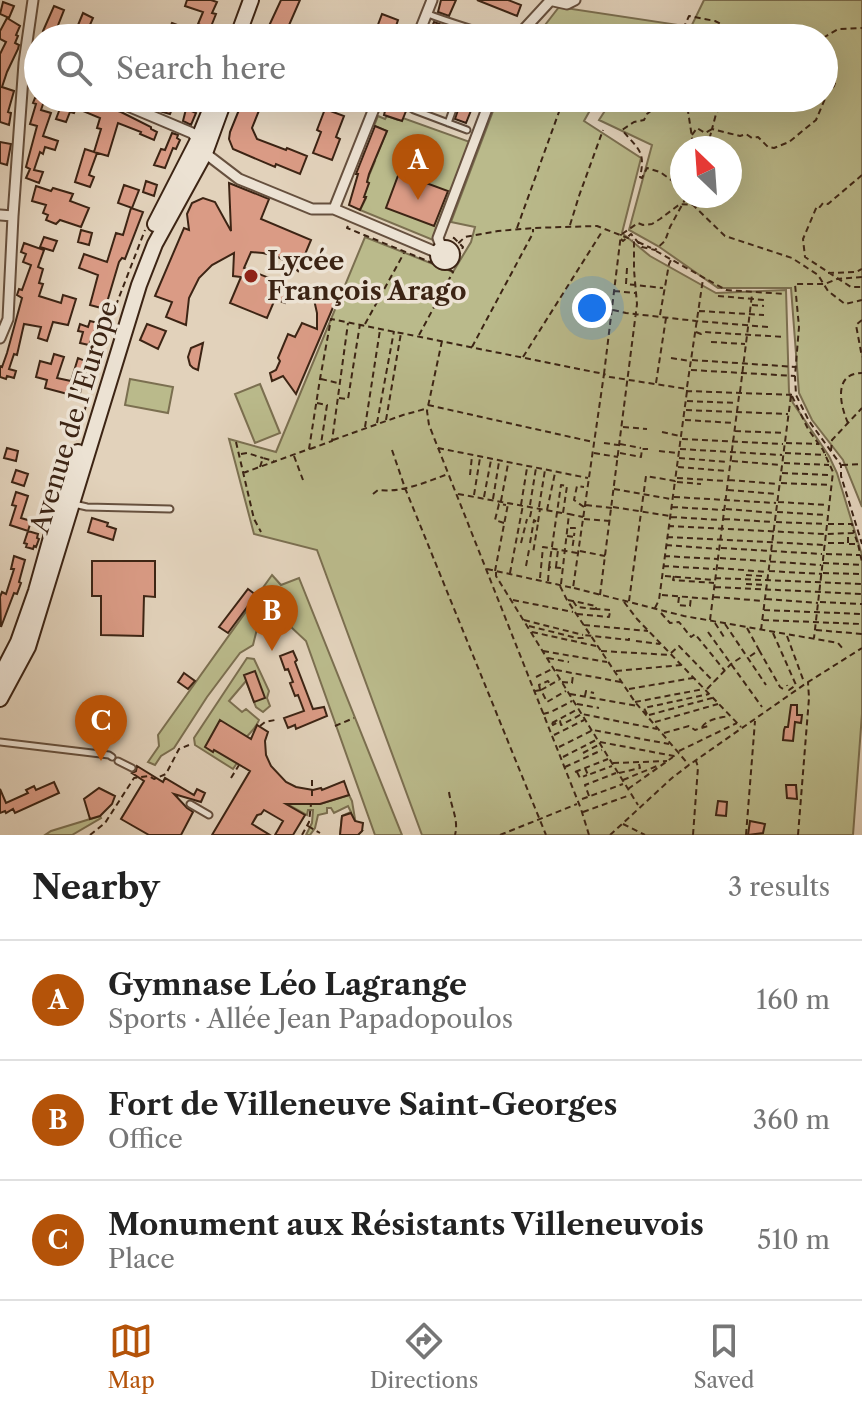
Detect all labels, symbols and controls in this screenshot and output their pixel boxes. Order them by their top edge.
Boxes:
search box [24,24,838,112]
icon: search [52,46,96,90]
text: Search here [116,50,286,87]
pin: A [392,134,444,200]
north arrow [670,136,742,208]
place label: Lycée François Arago [267,245,466,307]
marker: Lycée François Arago [242,267,260,285]
your location [572,288,612,328]
street label: Avenue de l'Europe [23,297,125,538]
pin: B [246,585,298,651]
pin: C [75,695,127,761]
text: Nearby [32,866,160,908]
text: 3 results [728,871,830,903]
text: Gymnase Léo Lagrange [108,966,467,1003]
text: A [48,984,68,1016]
text: 160 m [756,984,830,1016]
text: Sports · Allée Jean Papadopoulos [108,1003,513,1035]
text: Fort de Villeneuve Saint-Georges [108,1086,617,1123]
text: B [48,1104,68,1136]
text: 360 m [753,1104,830,1136]
text: Office [108,1123,183,1155]
text: Monument aux Résistants Villeneuvois [108,1206,704,1243]
text: C [48,1224,68,1256]
text: 510 m [757,1224,830,1256]
text: Place [108,1243,175,1275]
tab: Map [107,1319,155,1394]
tab: Directions [370,1319,478,1394]
tab: Saved [693,1319,754,1394]

